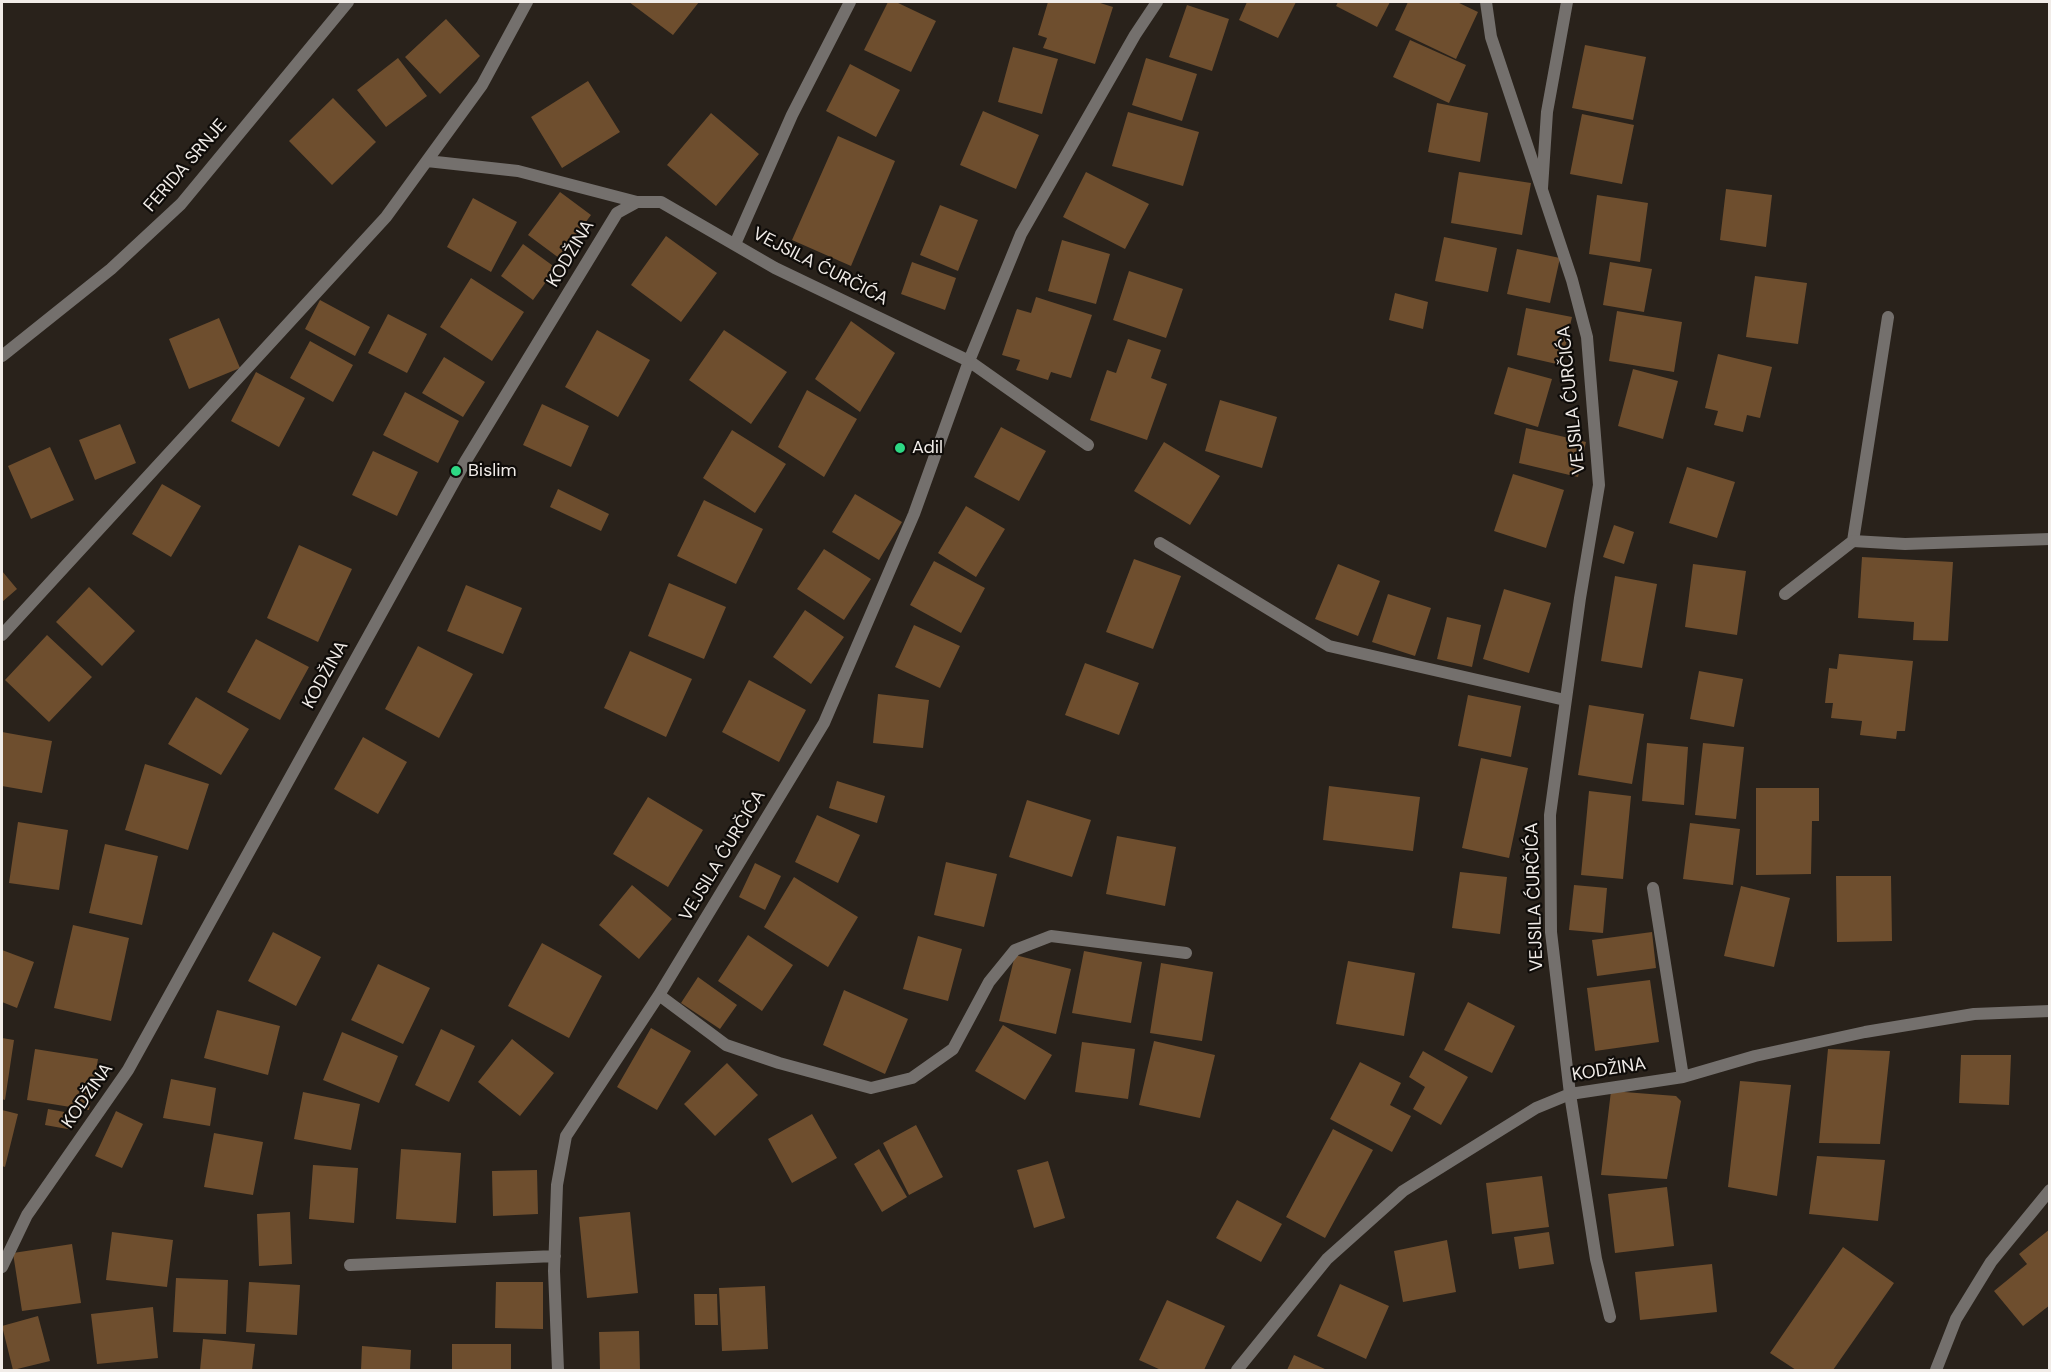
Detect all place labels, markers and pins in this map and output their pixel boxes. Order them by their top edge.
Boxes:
place label: Adil [912,437,943,459]
marker: Adil [893,441,907,455]
place label: Bislim [468,460,517,482]
marker: Bislim [449,464,463,478]

